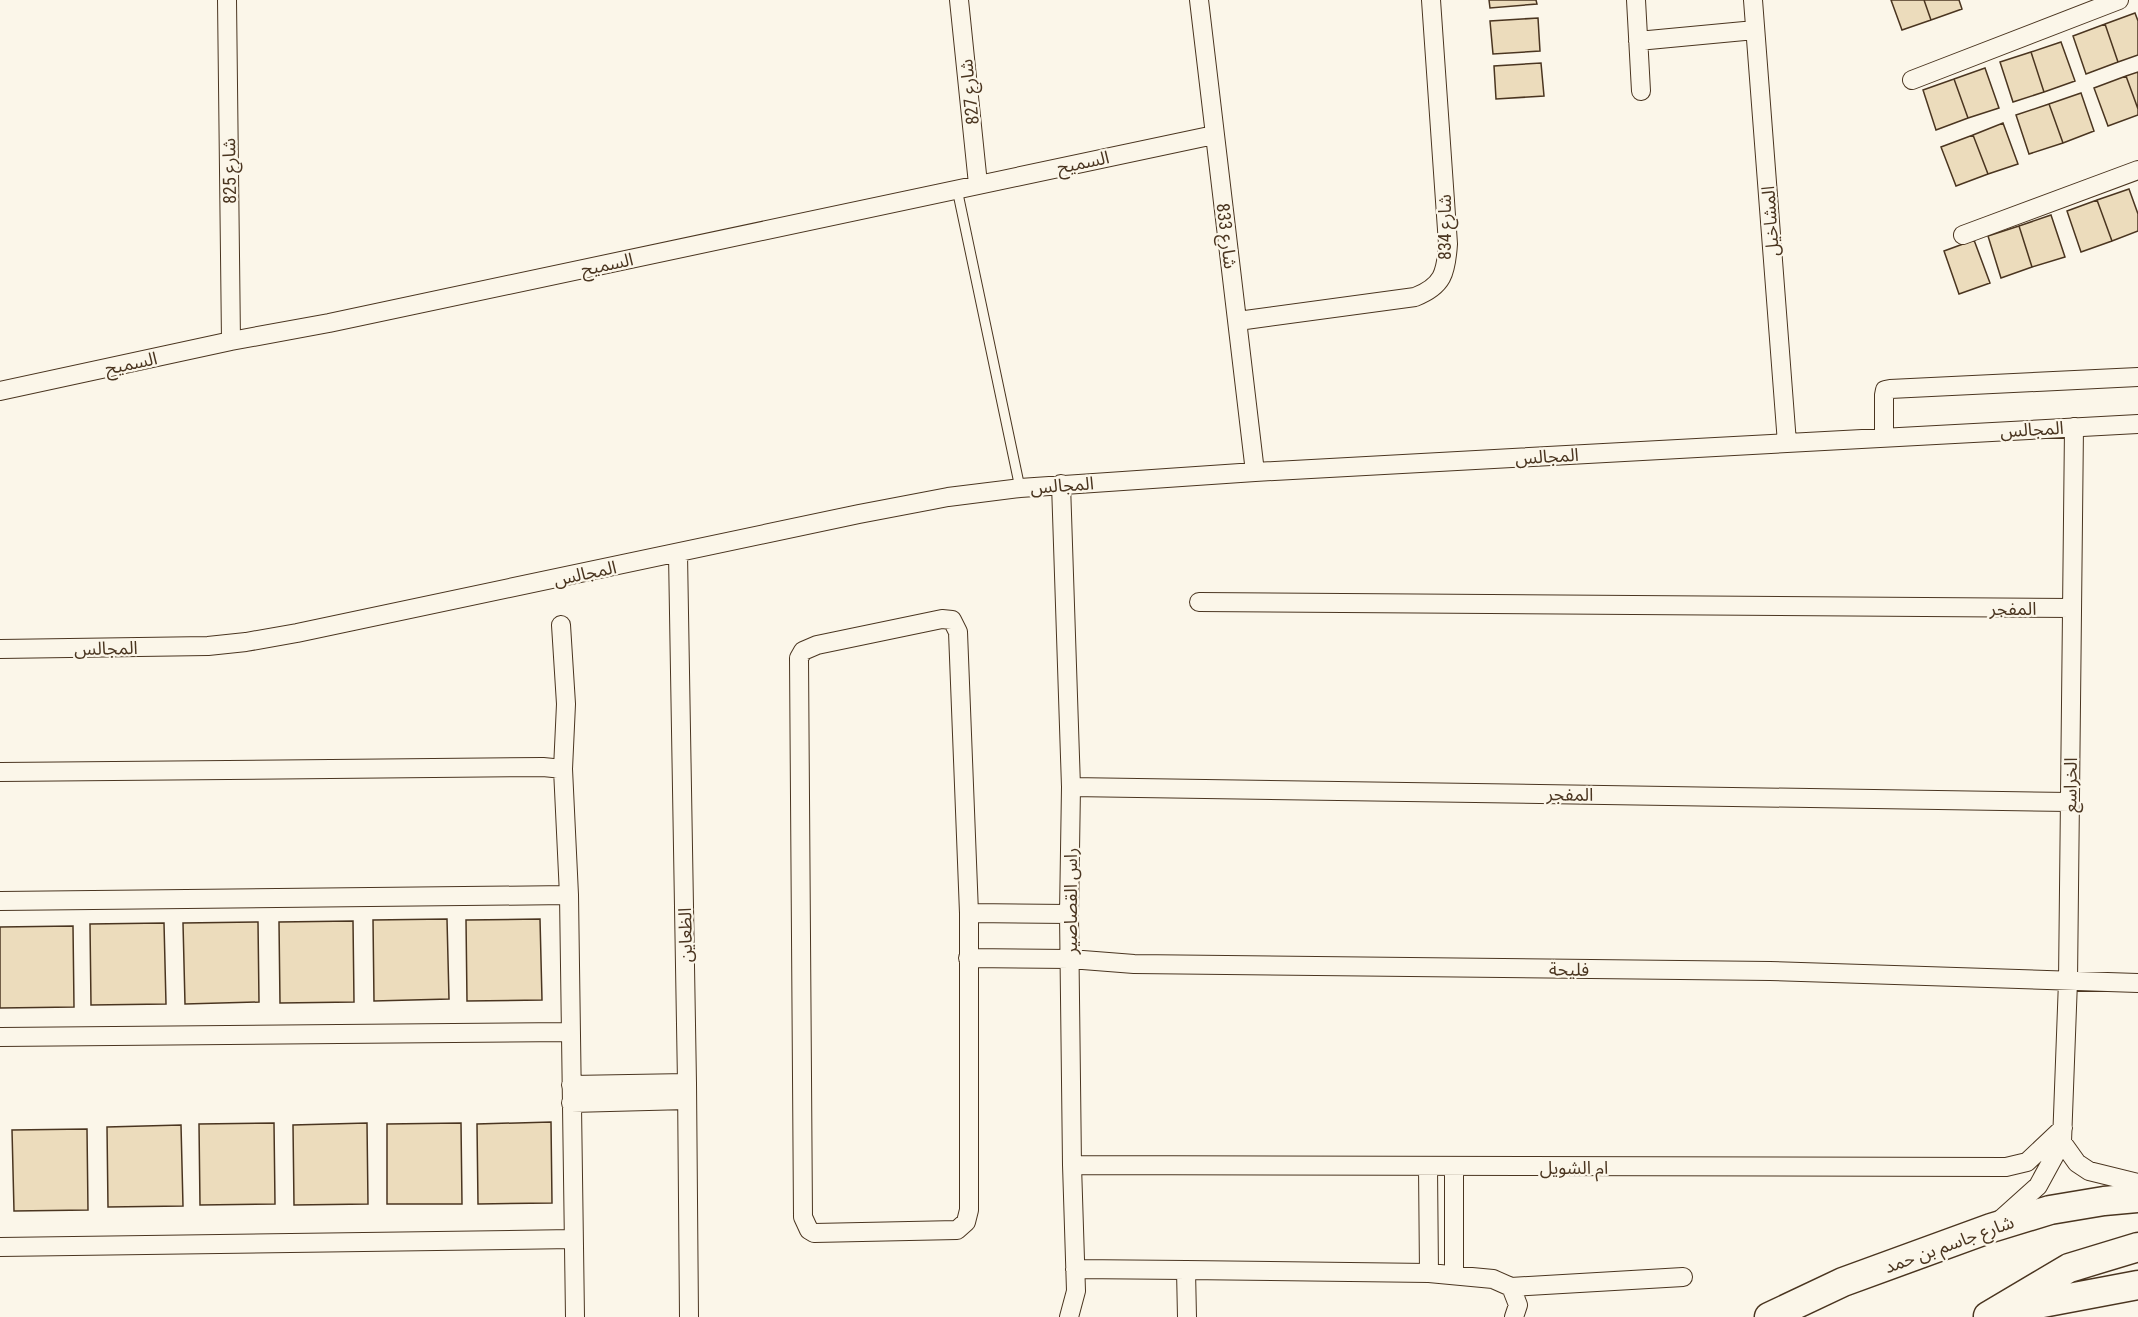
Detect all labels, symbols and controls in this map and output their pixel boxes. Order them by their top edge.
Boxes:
street label: شارع 827 [955,58,987,126]
street label: شارع 825 [218,138,244,204]
street label: السميح [1055,146,1112,181]
street label: المشاخيل [1757,185,1784,257]
street label: شارع 834 [1434,194,1459,260]
street label: شارع 833 [1209,202,1241,270]
street label: السميح [579,248,636,283]
street label: السميح [103,347,160,382]
street label: المجالس [2000,417,2064,442]
street label: المجالس [1515,444,1579,469]
street label: المجالس [1030,472,1095,499]
street label: المجالس [552,556,618,591]
street label: المفجر [1989,598,2036,620]
street label: المجالس [74,637,138,660]
street label: الخراسع [2059,757,2085,813]
street label: المفجر [1545,783,1594,806]
street label: راس القصاصير [1060,848,1082,955]
street label: الظعاين [674,907,697,963]
street label: فليحة [1549,958,1589,980]
street label: ام الشويل [1540,1157,1608,1182]
street label: شارع جاسم بن حمد [1881,1211,2018,1281]

